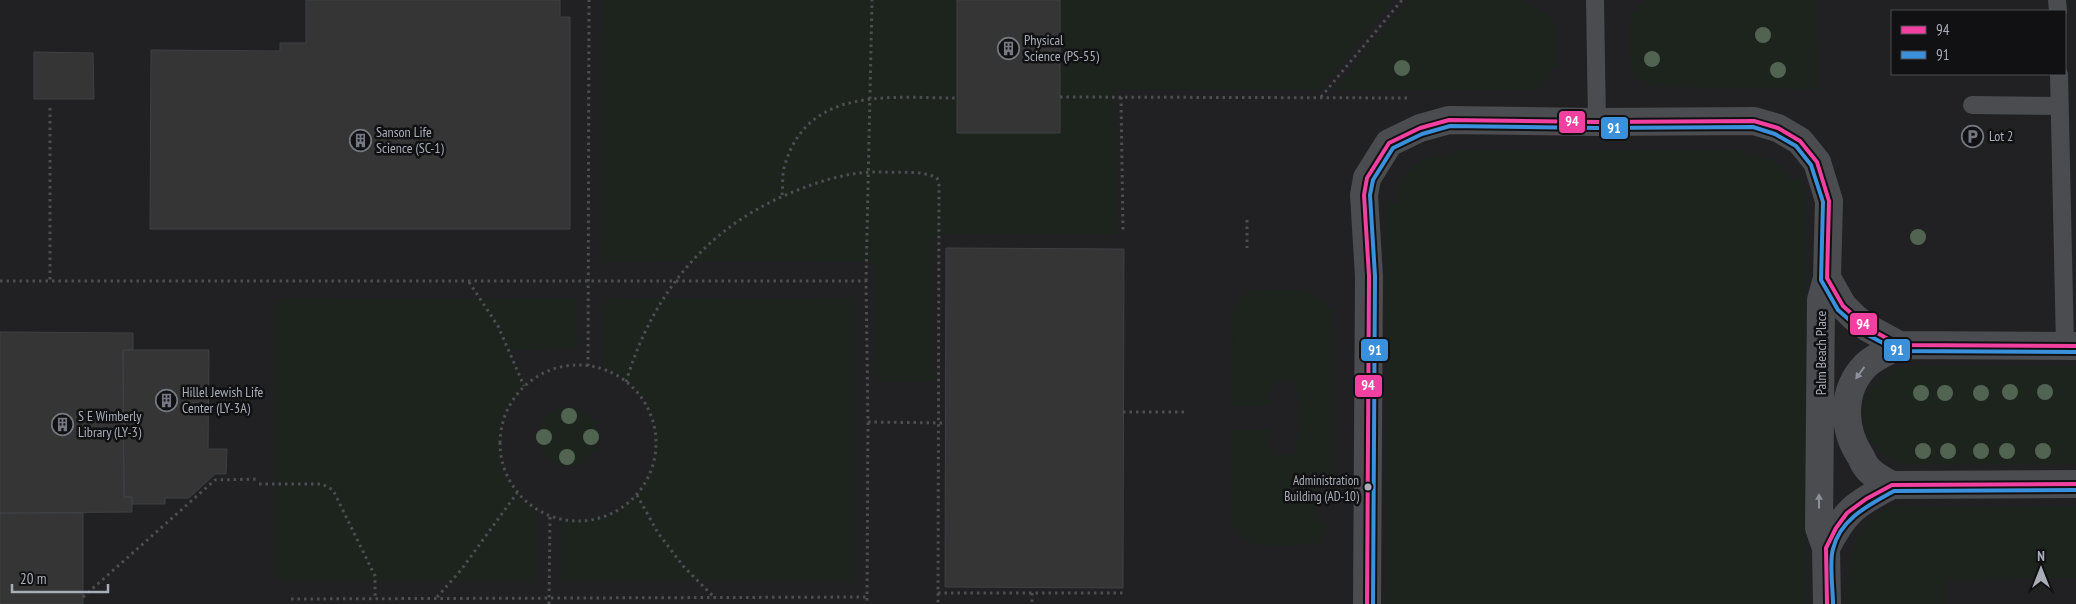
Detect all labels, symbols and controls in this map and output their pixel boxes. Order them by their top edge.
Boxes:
legend [1891,10,2066,75]
text: 94 [1936,20,1950,39]
place label: Physical Science (PS-55) [1024,31,1100,65]
building icon: Physical Science (PS-55) [996,36,1020,60]
text: 91 [1936,45,1950,64]
line badge: 94 [1558,110,1586,134]
text: 94 [1565,112,1579,130]
line badge: 91 [1600,116,1629,140]
text: 91 [1607,119,1621,137]
place label: Sanson Life Science (SC-1) [376,123,445,157]
parking icon: Lot 2 [1961,124,1985,148]
place label: Lot 2 [1989,127,2013,145]
building icon: Sanson Life Science (SC-1) [348,128,372,152]
street label: Palm Beach Place [1812,310,1830,395]
line badge: 94 [1849,312,1878,336]
text: 94 [1856,315,1870,333]
line badge: 91 [1360,338,1389,362]
line badge: 91 [1883,338,1911,362]
text: 91 [1368,341,1382,359]
text: 91 [1890,341,1904,359]
one-way arrow [1855,366,1865,380]
line badge: 94 [1354,374,1383,398]
text: 94 [1361,376,1375,394]
place label: Hillel Jewish Life Center (LY-3A) [182,383,264,417]
building icon: Hillel Jewish Life Center (LY-3A) [154,388,178,412]
place label: S E Wimberly Library (LY-3) [78,407,142,441]
building icon: S E Wimberly Library (LY-3) [50,412,74,436]
place label: Administration Building (AD-10) [1284,472,1359,505]
marker: Administration Building (AD-10) [1363,482,1373,492]
one-way arrow [1816,492,1824,508]
north arrow [2016,544,2066,594]
text: N [2037,547,2045,565]
scale bar [12,562,109,594]
text: 20 m [20,569,46,588]

